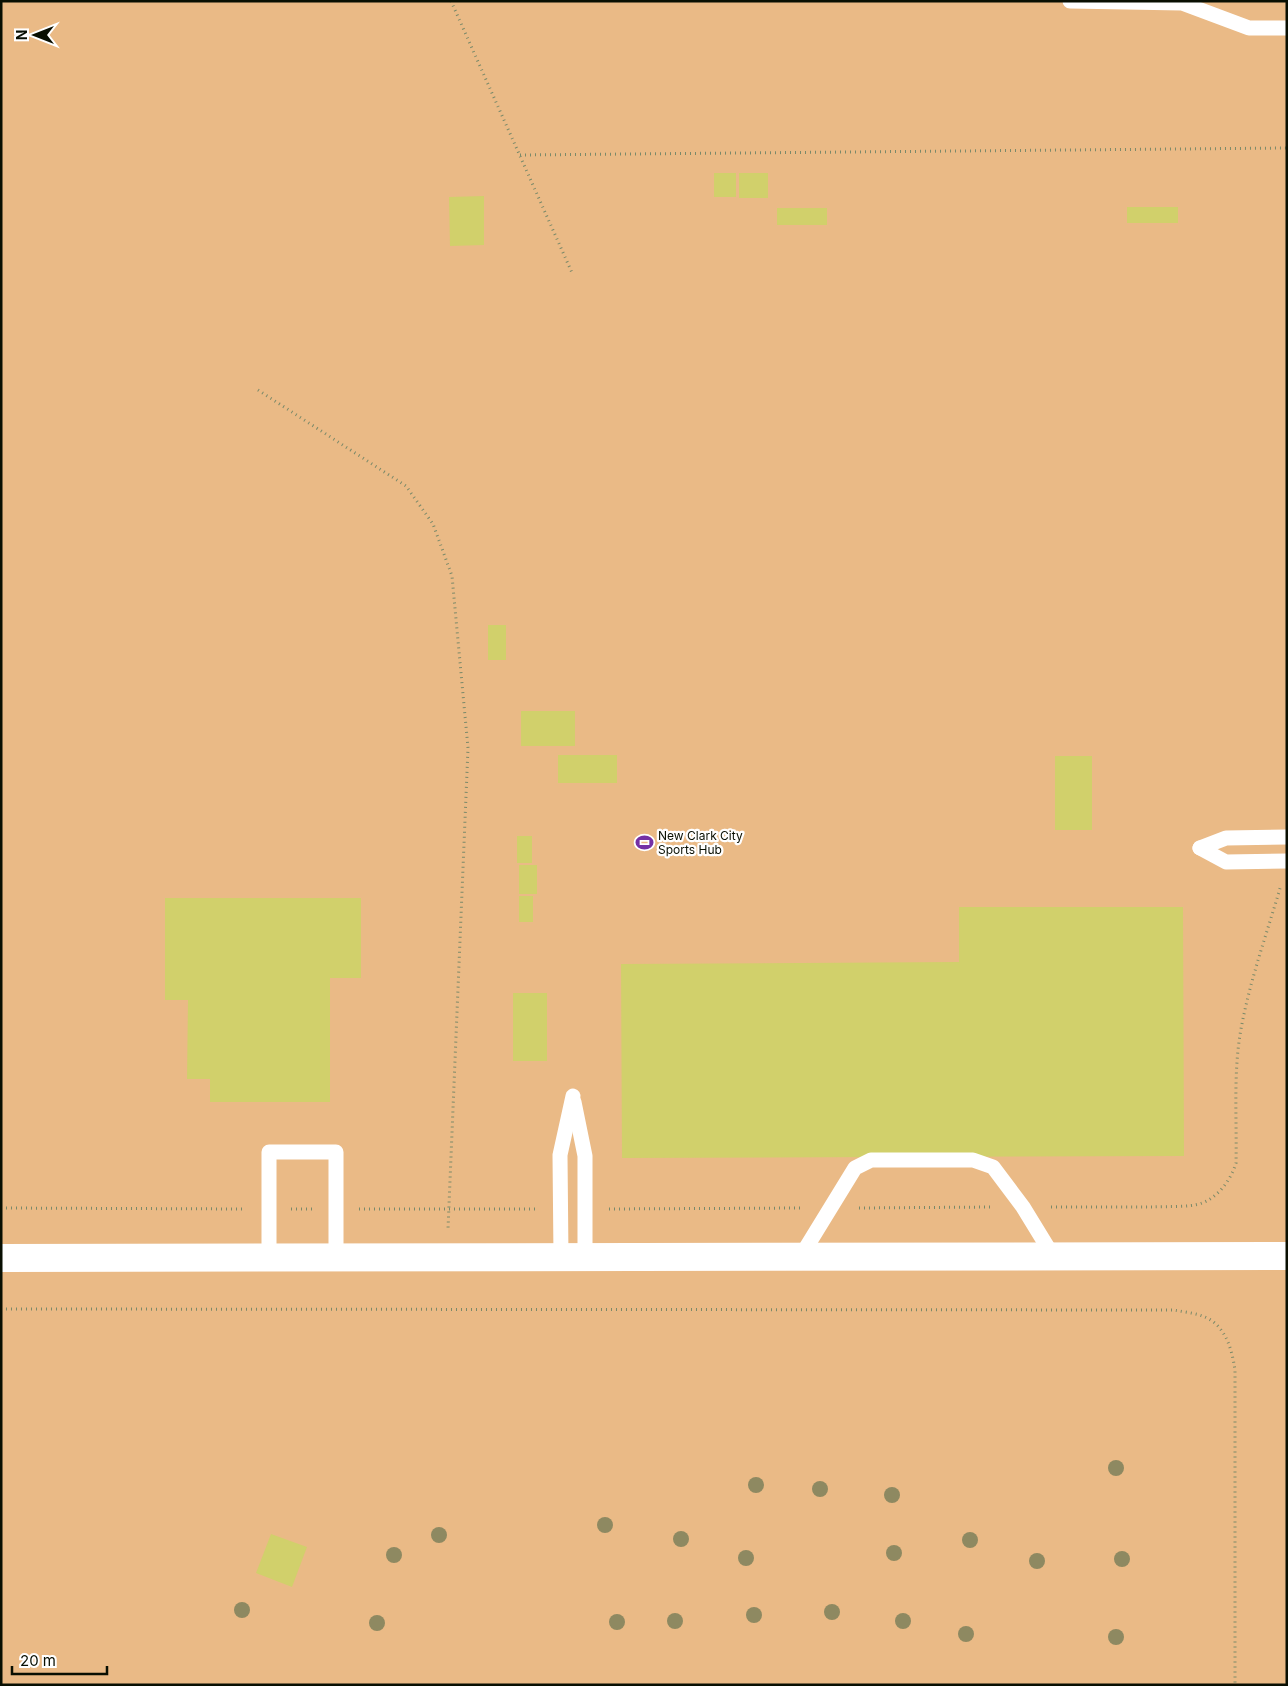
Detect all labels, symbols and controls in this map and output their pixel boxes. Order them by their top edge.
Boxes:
north arrow [10,10,60,60]
text: N [13,30,30,40]
place label: New Clark City Sports Hub [658,828,743,857]
sports icon: New Clark City Sports Hub [634,833,654,853]
scale bar [12,1644,108,1676]
text: 20 m [20,1651,56,1670]

